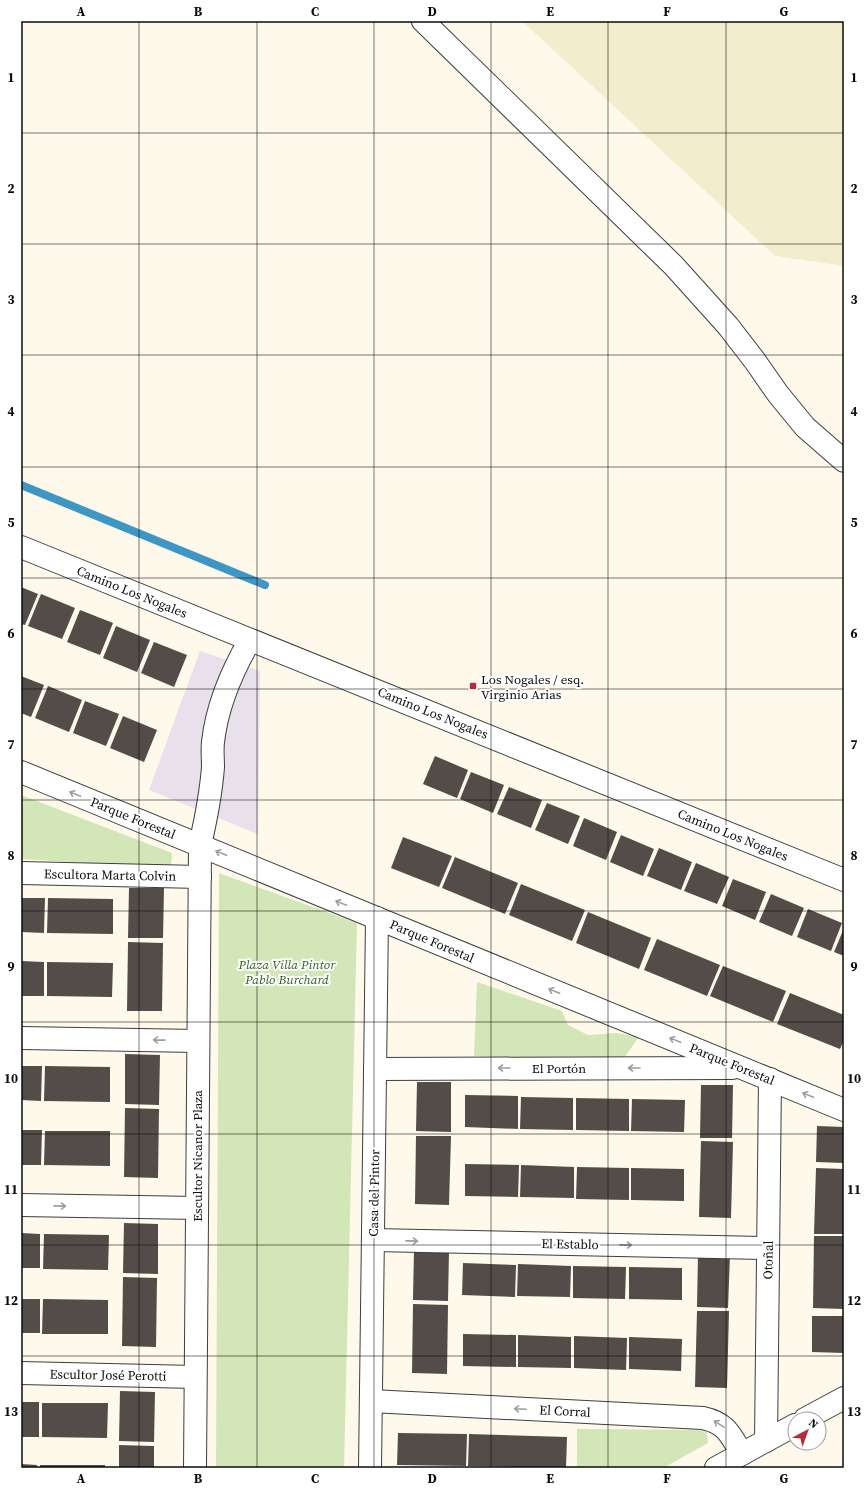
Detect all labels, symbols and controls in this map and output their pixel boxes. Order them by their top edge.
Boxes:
text: A [77,3,86,20]
text: B [194,3,203,20]
text: C [311,3,319,20]
text: D [427,3,437,20]
text: E [546,3,554,20]
text: F [663,3,671,20]
text: G [780,3,789,20]
text: 1 [7,69,15,86]
text: 1 [850,69,858,86]
text: 2 [7,180,15,197]
text: 2 [850,180,858,197]
text: 3 [7,291,15,308]
text: 3 [850,291,858,308]
text: 4 [7,403,15,420]
text: 4 [850,403,858,420]
text: 5 [7,514,15,531]
text: 5 [850,514,858,531]
street label: Camino Los Nogales [74,562,190,622]
text: 6 [7,625,15,642]
text: 6 [850,625,858,642]
place label: Los Nogales / esq. Virginio Arias [481,671,584,703]
marker: Los Nogales / esq. Virginio Arias [468,681,478,691]
street label: Camino Los Nogales [375,683,491,743]
text: 7 [7,736,15,753]
text: 7 [850,736,858,753]
one-way arrow [69,790,81,797]
street label: Parque Forestal [88,793,178,843]
street label: Camino Los Nogales [675,805,791,865]
text: 8 [7,847,15,864]
text: 8 [850,847,858,864]
one-way arrow [216,849,228,857]
street label: Escultora Marta Colvin [44,865,177,885]
one-way arrow [336,899,348,906]
street label: Parque Forestal [387,916,477,967]
park label: Plaza Villa Pintor Pablo Burchard [238,956,336,988]
text: 9 [7,958,15,975]
text: 9 [850,958,858,975]
one-way arrow [549,987,561,995]
one-way arrow [153,1036,166,1044]
one-way arrow [669,1036,681,1044]
street label: Parque Forestal [687,1039,777,1089]
street label: El Portón [532,1060,586,1077]
one-way arrow [498,1064,511,1072]
one-way arrow [628,1064,641,1072]
text: 10 [4,1070,18,1087]
text: 10 [847,1070,861,1087]
street label: Escultor Nicanor Plaza [189,1090,206,1222]
one-way arrow [802,1090,814,1098]
street label: Casa del Pintor [365,1149,383,1237]
text: 11 [4,1181,18,1198]
text: 11 [847,1181,861,1198]
one-way arrow [53,1202,66,1210]
street label: El Establo [541,1235,599,1253]
one-way arrow [405,1237,418,1245]
street label: Otoñal [759,1240,777,1280]
one-way arrow [619,1241,632,1249]
text: 12 [4,1292,18,1309]
text: 12 [847,1292,861,1309]
street label: Escultor José Perotti [49,1365,167,1385]
street label: El Corral [539,1401,591,1421]
text: 13 [4,1403,18,1420]
text: 13 [847,1403,861,1420]
one-way arrow [514,1405,527,1412]
north arrow [787,1411,827,1451]
text: N [805,1416,821,1432]
one-way arrow [713,1419,724,1428]
text: A [77,1470,86,1487]
text: B [194,1470,203,1487]
text: C [311,1470,319,1487]
text: D [427,1470,437,1487]
text: E [546,1470,554,1487]
text: F [663,1470,671,1487]
text: G [780,1470,789,1487]

